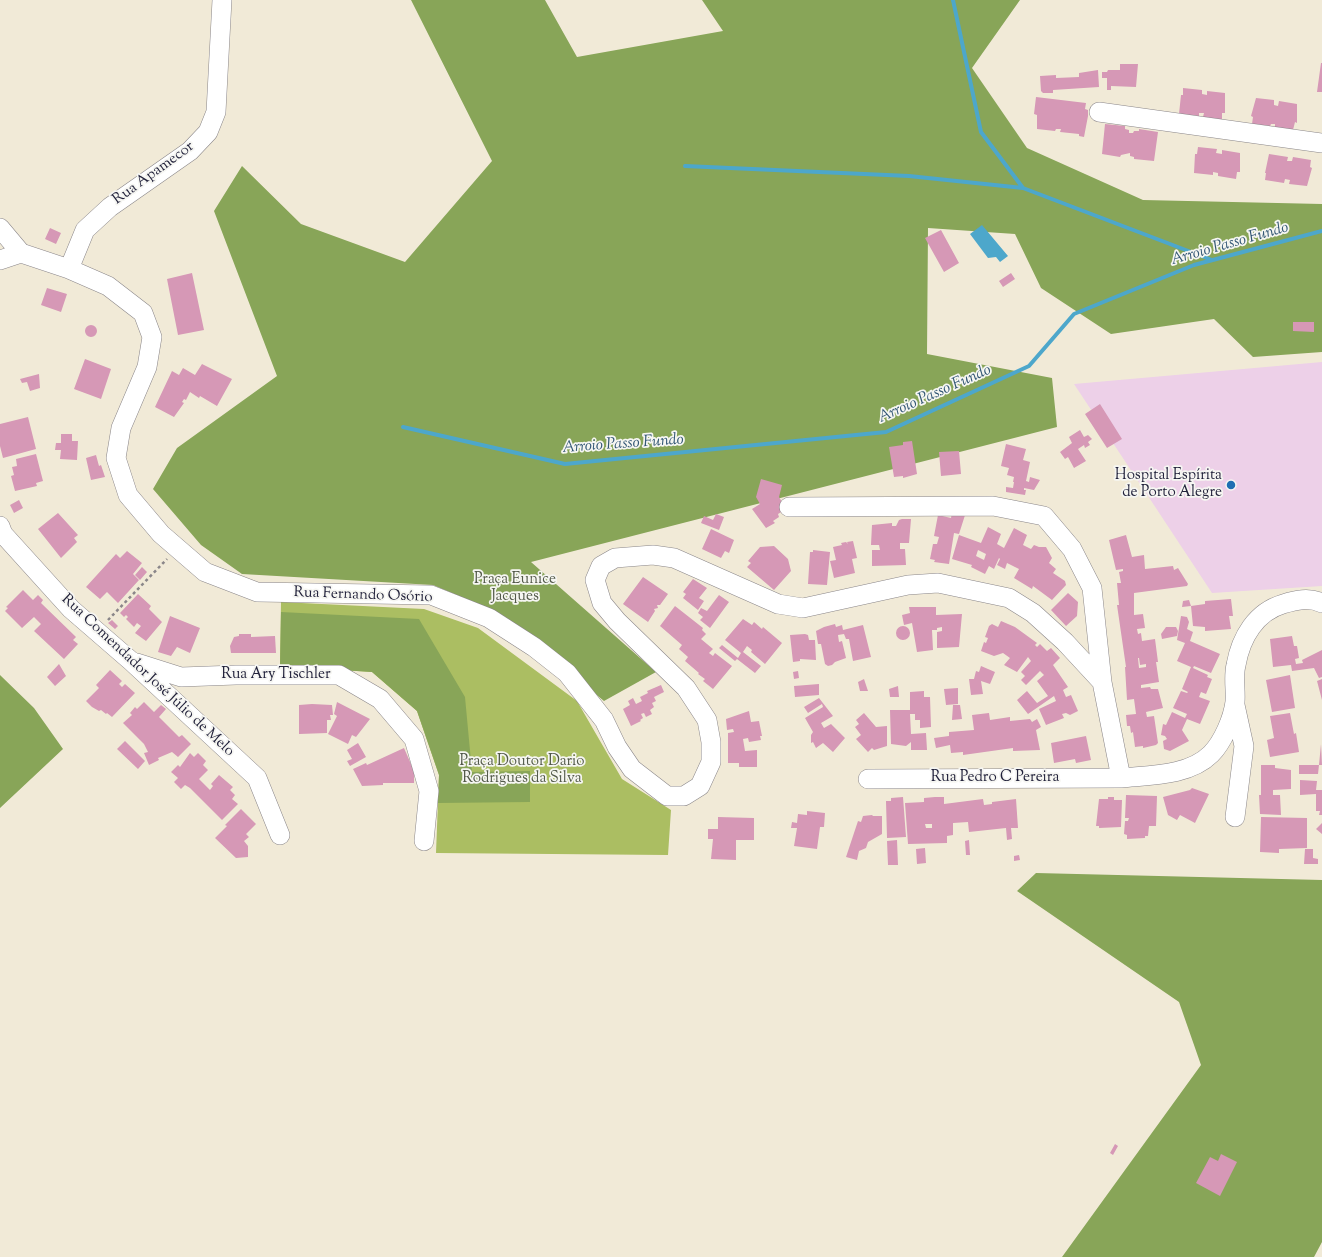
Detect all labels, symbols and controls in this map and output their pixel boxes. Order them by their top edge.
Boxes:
street label: Rua Apamecor [110,138,198,210]
water label: Arroio Passo Fundo [1169,219,1291,271]
water label: Arroio Passo Fundo [876,361,994,429]
water label: Arroio Passo Fundo [562,431,684,459]
place label: Hospital Espírita de Porto Alegre [1115,467,1222,502]
marker: Hospital Espírita de Porto Alegre [1225,479,1237,491]
park label: Praça Eunice Jacques [474,571,556,606]
street label: Rua Fernando Osório [293,585,433,607]
street label: Rua Comendador José Júlio de Melo [57,591,237,761]
street label: Rua Ary Tischler [221,666,331,684]
park label: Praça Doutor Dario Rodrigues da Silva [460,753,584,788]
street label: Rua Pedro C Pereira [931,769,1059,787]

